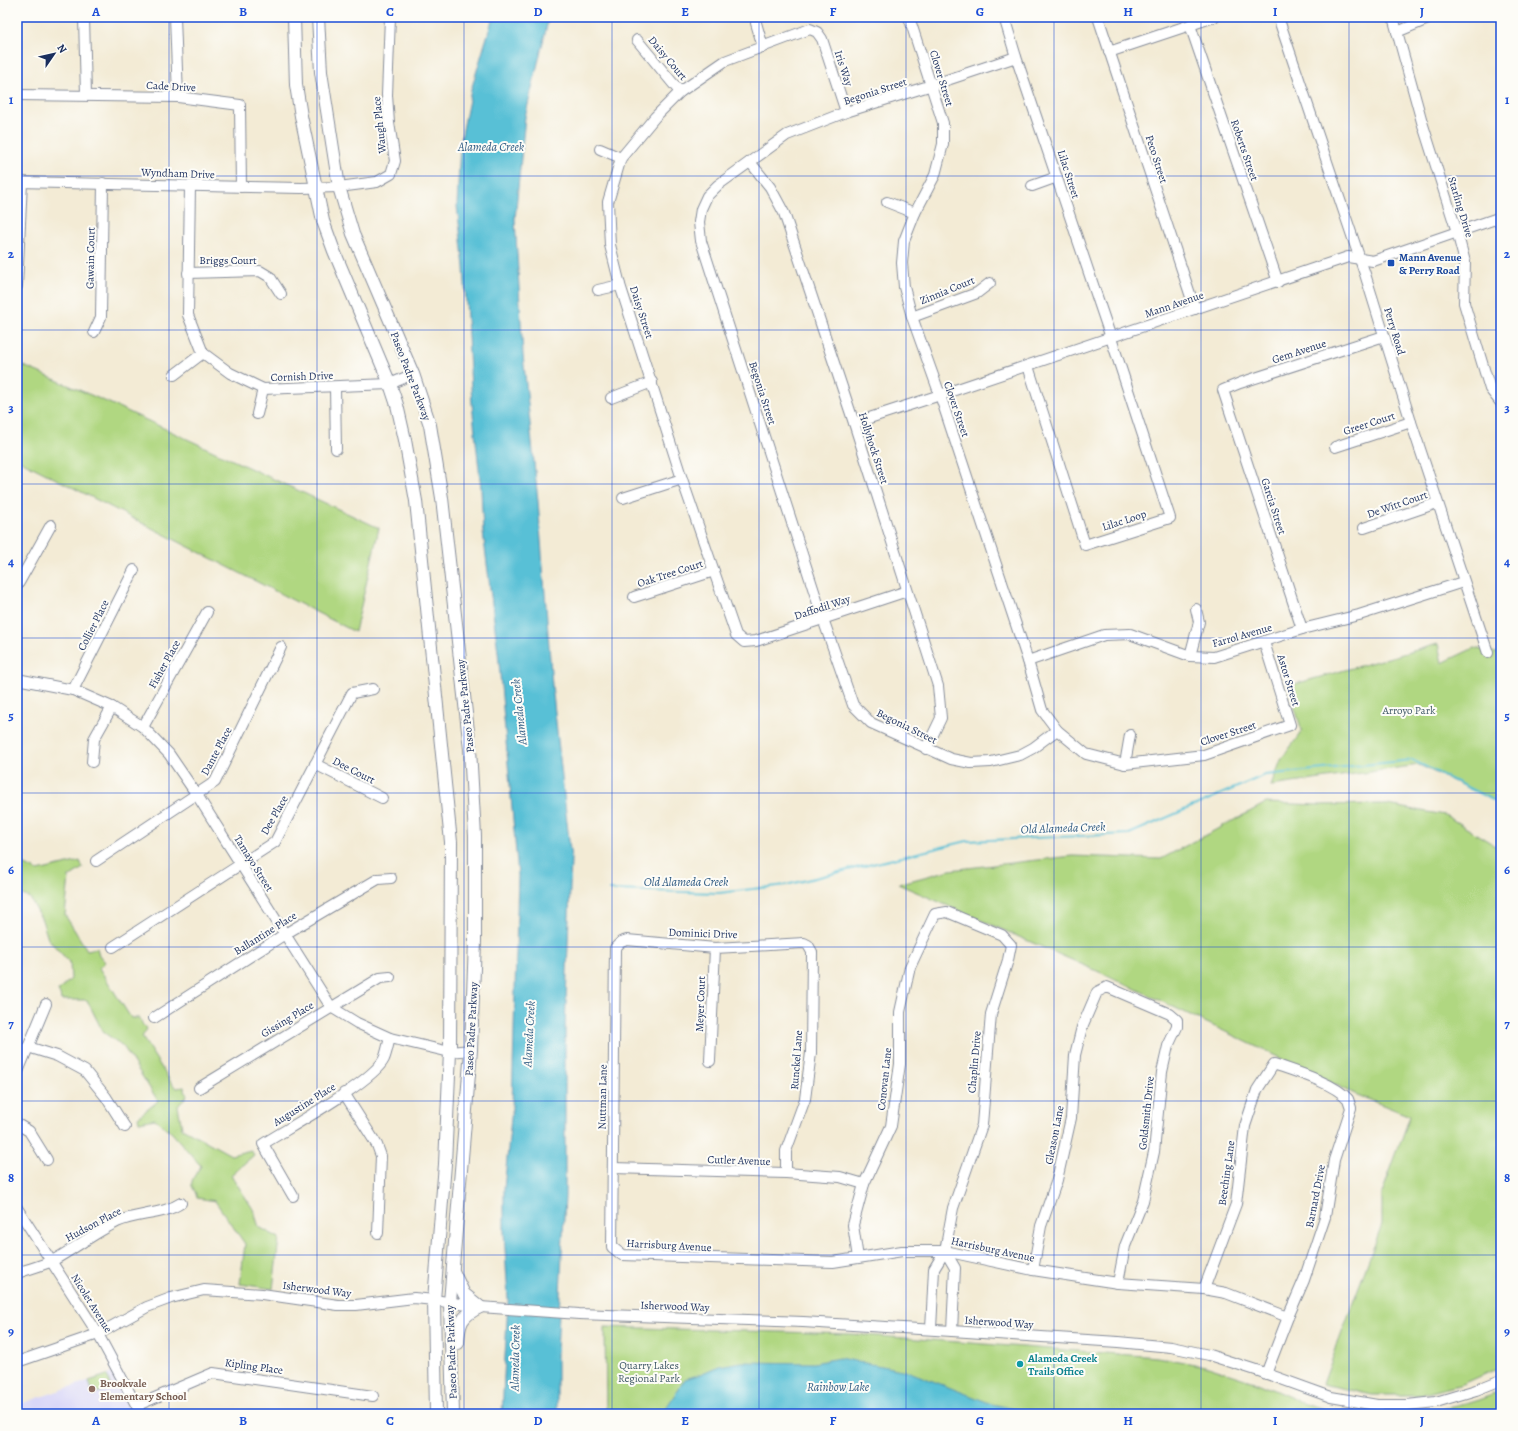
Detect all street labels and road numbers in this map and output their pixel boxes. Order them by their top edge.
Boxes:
street label: Daisy Court [645,33,691,84]
street label: Iris Way [831,48,856,88]
street label: Clover Street [926,48,957,108]
street label: Begonia Street [842,74,909,109]
street label: Cade Drive [146,78,196,95]
street label: Waugh Place [369,96,390,155]
street label: Roberts Street [1227,118,1262,183]
street label: Peco Street [1142,133,1171,185]
street label: Lilac Street [1054,148,1084,201]
street label: Wyndham Drive [140,165,215,182]
street label: Starling Drive [1444,175,1477,240]
street label: Gawain Court [82,226,99,289]
street label: Briggs Court [199,253,257,268]
street label: Zinnia Court [918,273,977,308]
street label: Daisy Street [626,284,657,341]
street label: Mann Avenue [1143,287,1206,322]
street label: Perry Road [1380,305,1409,357]
street label: Paseo Padre Parkway [387,330,434,423]
street label: Gem Avenue [1270,336,1328,367]
street label: Begonia Street [745,360,780,427]
street label: Cornish Drive [270,368,334,385]
street label: Clover Street [940,379,973,439]
street label: Greer Court [1341,408,1397,439]
street label: Hollyhock Street [855,410,892,486]
street label: Garcia Street [1257,476,1290,537]
street label: De Witt Court [1365,487,1430,522]
street label: Lilac Loop [1100,506,1148,535]
street label: Oak Tree Court [635,556,705,591]
street label: Daffodil Way [792,591,852,624]
street label: Collier Place [74,597,113,653]
street label: Farrol Avenue [1210,620,1274,651]
street label: Fisher Place [145,637,184,691]
street label: Astor Street [1273,651,1304,708]
street label: Paseo Padre Parkway [453,658,478,754]
street label: Begonia Street [874,705,940,748]
street label: Clover Street [1198,717,1258,750]
street label: Dante Place [197,724,236,778]
street label: Dee Court [330,753,378,788]
street label: Dee Place [257,793,292,838]
street label: Tamayo Street [230,832,277,895]
street label: Ballantine Place [231,908,300,959]
street label: Dominici Drive [668,925,738,942]
street label: Meyer Court [692,975,709,1032]
street label: Paseo Padre Parkway [462,982,481,1076]
street label: Gissing Place [258,998,317,1041]
street label: Runckel Lane [787,1030,806,1090]
street label: Chaplin Drive [964,1030,985,1094]
street label: Conovan Lane [874,1047,895,1111]
street label: Nuttman Lane [594,1064,611,1130]
street label: Goldsmith Drive [1135,1075,1158,1151]
street label: Augustine Place [269,1079,338,1130]
street label: Gleason Lane [1041,1104,1068,1166]
street label: Beeching Lane [1215,1140,1238,1206]
street label: Cutler Avenue [707,1152,771,1169]
street label: Barnard Drive [1302,1163,1329,1229]
street label: Hudson Place [63,1203,124,1246]
street label: Harrisburg Avenue [950,1233,1036,1266]
street label: Harrisburg Avenue [626,1236,712,1255]
street label: Nicolet Avenue [67,1271,116,1336]
street label: Isherwood Way [282,1278,352,1301]
street label: Isherwood Way [640,1298,710,1315]
street label: Paseo Padre Parkway [442,1305,461,1399]
street label: Isherwood Way [964,1313,1034,1332]
street label: Kipling Place [224,1355,284,1378]

